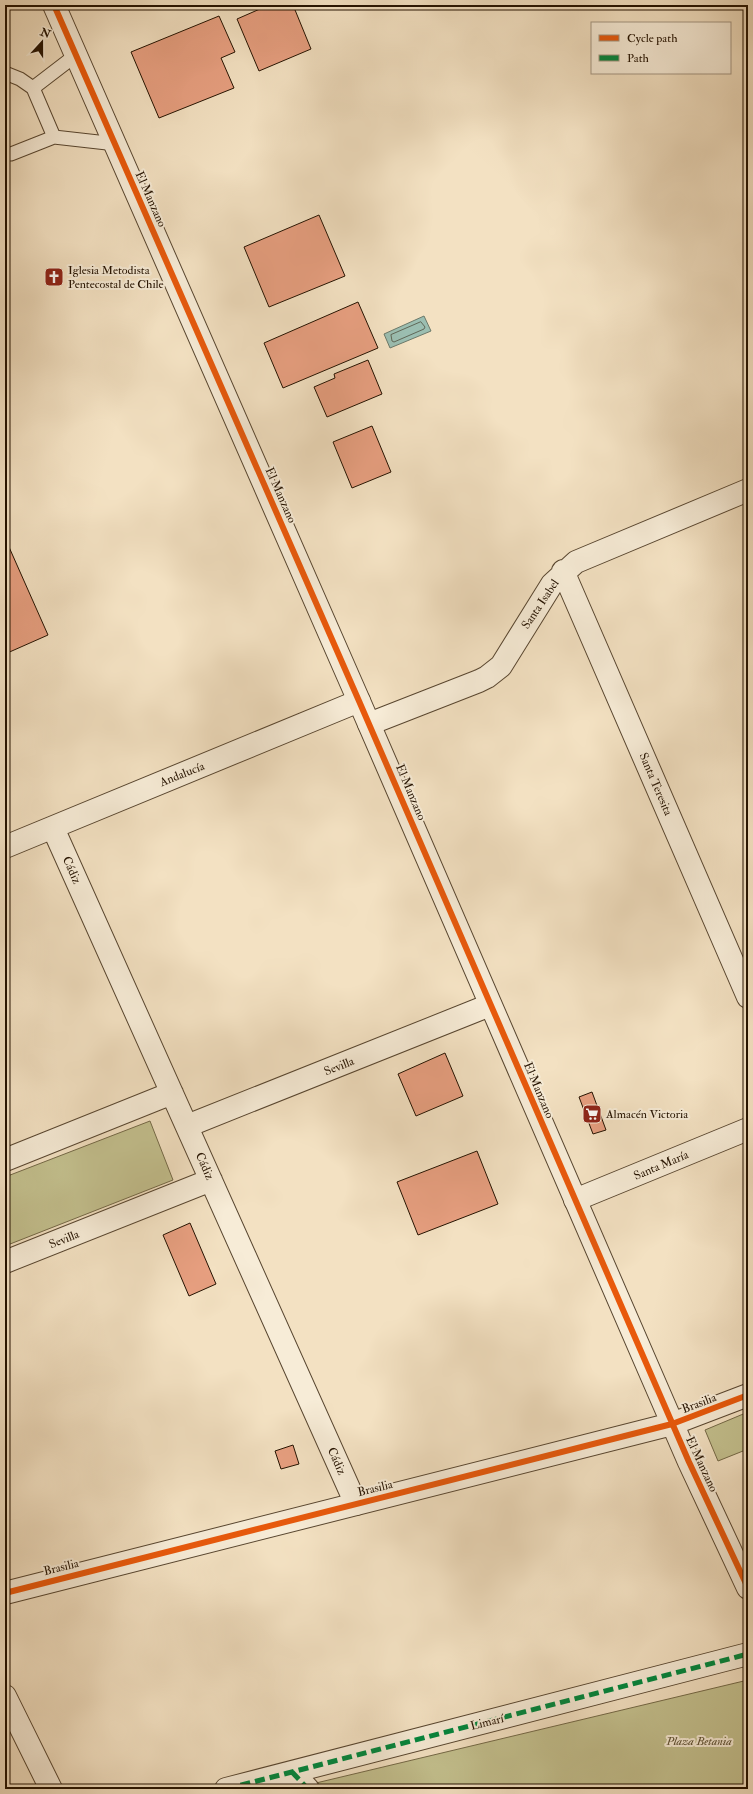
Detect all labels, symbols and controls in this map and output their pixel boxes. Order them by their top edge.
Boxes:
north arrow [22,22,62,62]
legend [591,22,731,74]
text: N [38,25,53,41]
text: Cycle path [627,31,678,46]
text: Path [627,51,650,66]
street label: El Manzano [132,169,170,230]
place label: Iglesia Metodista Pentecostal de Chile [68,263,164,292]
church icon: Iglesia Metodista Pentecostal de Chile [43,266,65,288]
street label: El Manzano [262,465,300,526]
street label: Santa Isabel [518,576,563,632]
street label: Santa Teresita [636,750,676,819]
street label: Andalucía [157,758,208,791]
street label: El Manzano [392,762,429,823]
street label: Cádiz [59,854,84,886]
street label: Sevilla [322,1053,357,1079]
street label: El Manzano [520,1060,557,1121]
supermarket icon: Almacén Victoria [581,1103,603,1125]
place label: Almacén Victoria [605,1107,689,1122]
street label: Santa María [631,1147,692,1184]
street label: Cádiz [192,1150,217,1182]
street label: Sevilla [47,1226,82,1252]
street label: Brasilia [680,1390,720,1417]
street label: El Manzano [682,1434,721,1495]
street label: Cádiz [324,1445,349,1477]
street label: Brasilia [356,1477,395,1500]
street label: Brasilia [42,1556,81,1579]
street label: Limarí [469,1711,506,1734]
park label: Plaza Betania [665,1734,732,1749]

